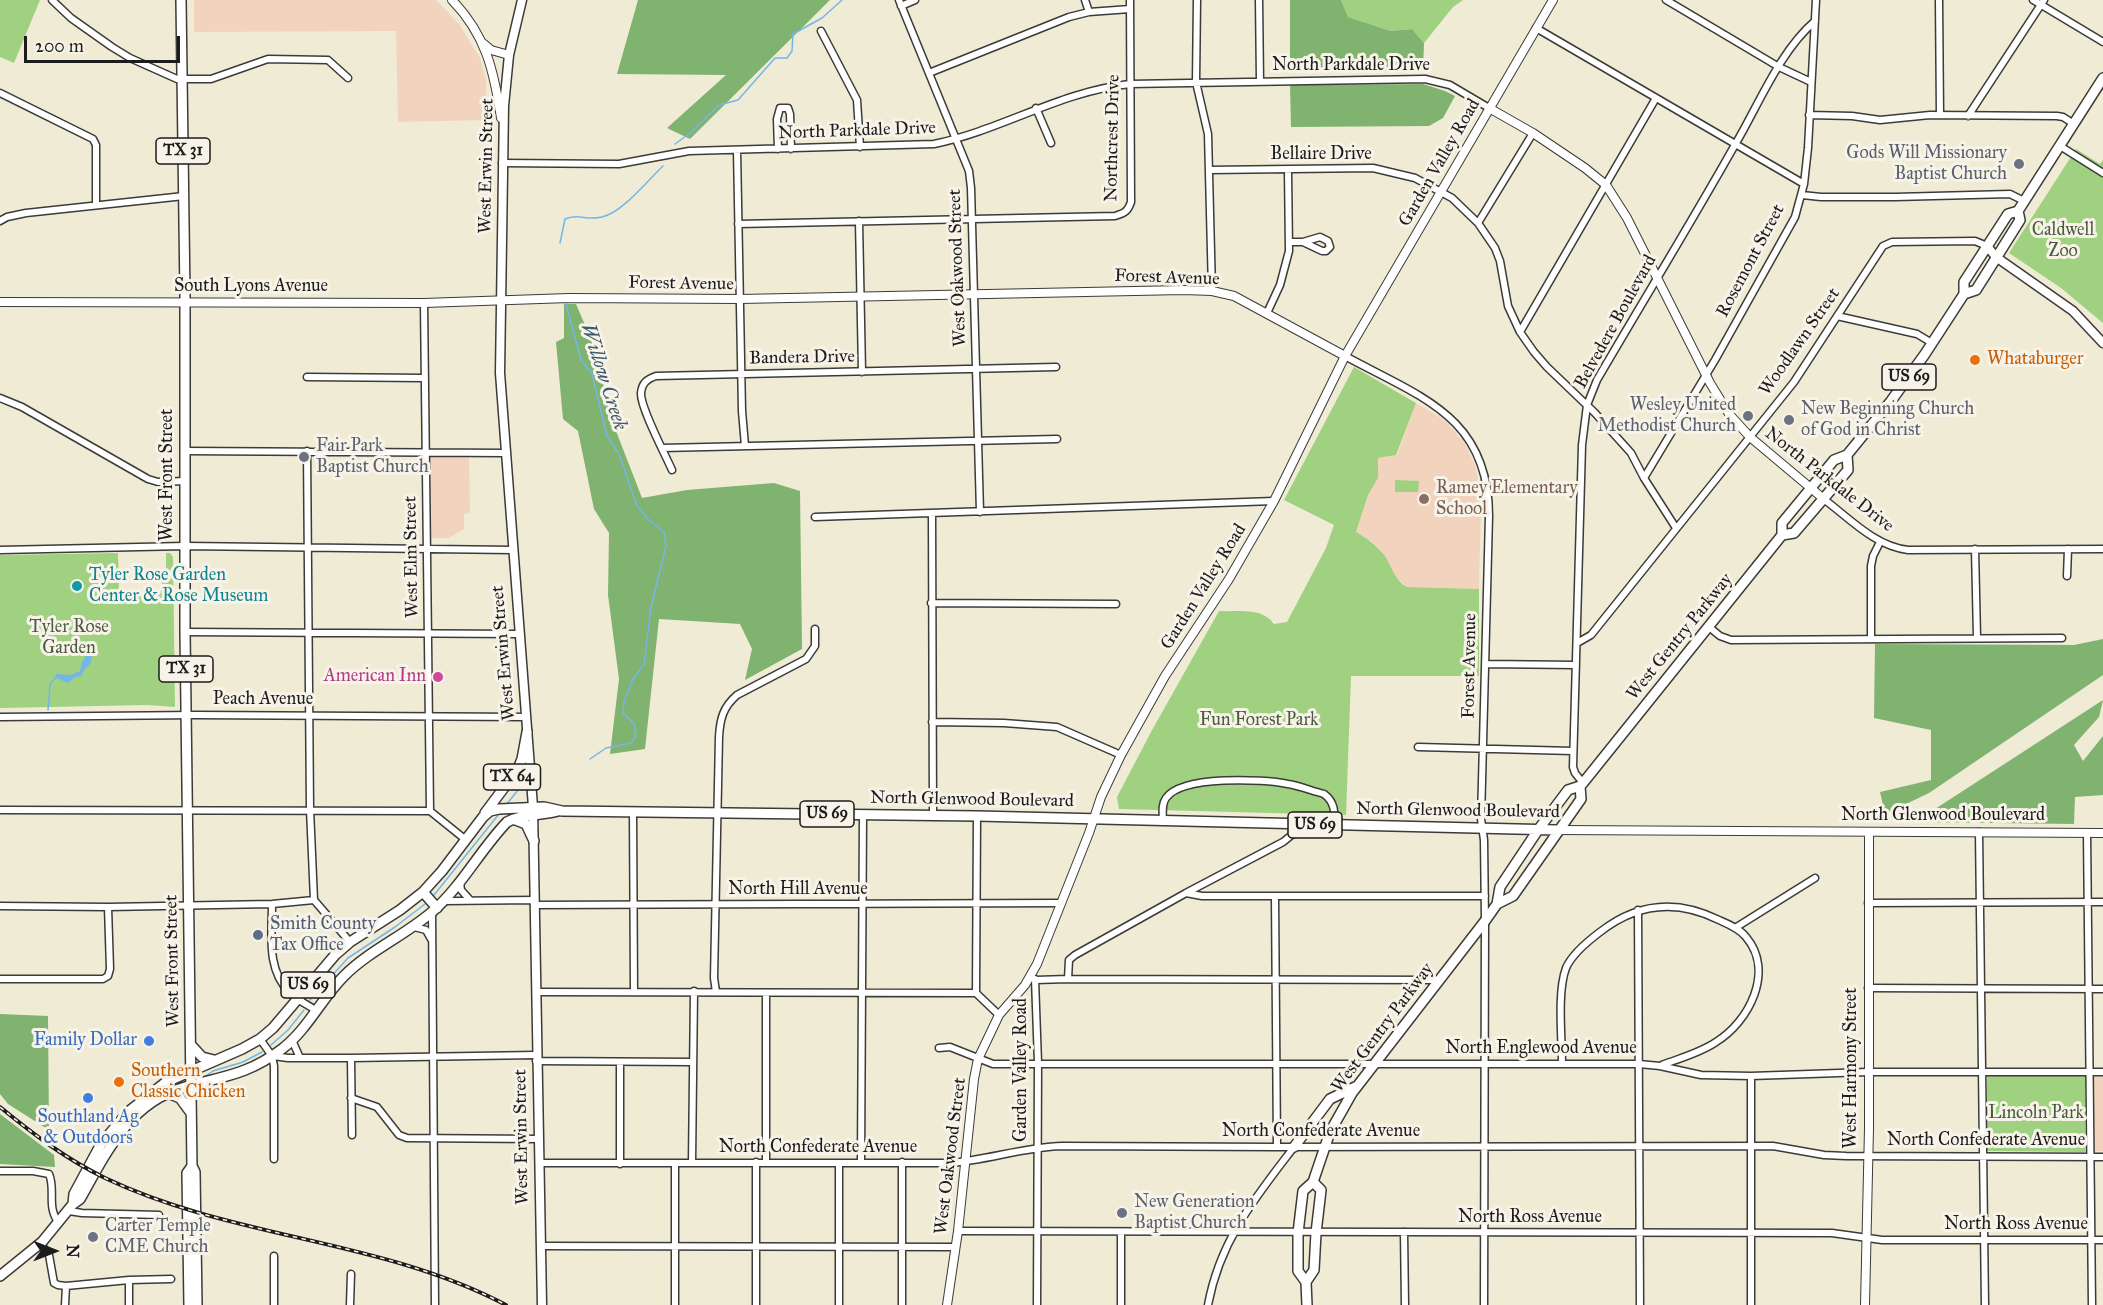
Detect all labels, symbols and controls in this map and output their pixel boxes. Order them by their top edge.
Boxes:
scale bar [27,24,183,62]
text: 200 m [35,35,84,57]
street label: North Parkdale Drive [1272,55,1430,77]
street label: Northcrest Drive [1101,74,1125,202]
street label: Garden Valley Road [1395,95,1485,231]
street label: West Erwin Street [475,98,499,234]
street label: North Parkdale Drive [778,117,936,145]
road number: TX 31 [156,138,210,164]
place label: Gods Will Missionary Baptist Church [1846,143,2007,186]
street label: Bellaire Drive [1270,144,1372,166]
marker: Gods Will Missionary Baptist Church [2012,157,2026,171]
street label: West Oakwood Street [944,189,972,347]
street label: Rosemont Street [1712,201,1790,321]
park label: Caldwell Zoo [2032,220,2094,262]
street label: Belvedere Boulevard [1570,251,1662,393]
street label: Forest Avenue [1114,265,1220,291]
street label: Forest Avenue [628,272,734,296]
street label: South Lyons Avenue [174,276,328,298]
street label: Woodlawn Street [1755,284,1845,400]
water label: Willow Creek [574,321,632,433]
street label: Bandera Drive [749,346,855,370]
place label: Whataburger [1987,349,2083,371]
marker: Whataburger [1968,353,1982,367]
road number: US 69 [1882,364,1936,390]
place label: Wesley United Methodist Church [1598,395,1736,438]
place label: New Beginning Church of God in Christ [1801,399,1974,442]
street label: West Front Street [157,409,179,541]
marker: Wesley United Methodist Church [1741,409,1755,423]
marker: New Beginning Church of God in Christ [1782,413,1796,427]
street label: North Parkdale Drive [1760,423,1898,537]
place label: Fair Park Baptist Church [316,436,429,478]
marker: Fair Park Baptist Church [297,450,311,464]
place label: Ramey Elementary School [1436,478,1578,520]
marker: Ramey Elementary School [1417,492,1431,506]
street label: West Elm Street [400,496,424,618]
street label: Garden Valley Road [1157,520,1251,654]
place label: Tyler Rose Garden Center & Rose Museum [89,565,268,608]
street label: West Gentry Parkway [1622,569,1738,705]
marker: Tyler Rose Garden Center & Rose Museum [70,579,84,593]
street label: West Erwin Street [487,585,521,721]
street label: Forest Avenue [1458,613,1482,719]
park label: Tyler Rose Garden [29,617,109,660]
road number: TX 31 [159,656,213,682]
place label: American Inn [324,666,426,688]
marker: American Inn [431,670,445,684]
street label: Peach Avenue [213,689,313,711]
park label: Fun Forest Park [1200,710,1318,732]
road number: TX 64 [484,764,540,790]
street label: North Glenwood Boulevard [870,787,1074,813]
street label: North Glenwood Boulevard [1356,798,1560,824]
road number: US 69 [800,801,854,827]
street label: North Glenwood Boulevard [1841,805,2045,827]
road number: US 69 [1288,812,1342,838]
street label: North Hill Avenue [728,879,868,901]
street label: West Front Street [161,895,185,1027]
place label: Smith County Tax Office [270,914,376,956]
marker: Smith County Tax Office [251,928,265,942]
street label: West Gentry Parkway [1327,959,1439,1097]
road number: US 69 [281,972,335,998]
street label: West Harmony Street [1841,987,1863,1149]
street label: Garden Valley Road [1011,998,1033,1142]
place label: Family Dollar [34,1030,137,1052]
marker: Family Dollar [142,1034,156,1048]
street label: North Englewood Avenue [1445,1038,1637,1060]
place label: Southern Classic Chicken [131,1061,245,1104]
street label: West Erwin Street [510,1069,534,1205]
marker: Southern Classic Chicken [112,1075,126,1089]
street label: West Oakwood Street [931,1076,971,1236]
marker: Southland Ag & Outdoors [81,1091,95,1105]
park label: Lincoln Park [1988,1103,2084,1125]
place label: Southland Ag & Outdoors [37,1107,139,1150]
street label: North Confederate Avenue [1222,1121,1420,1143]
street label: North Confederate Avenue [1887,1130,2085,1152]
street label: North Confederate Avenue [719,1137,917,1159]
place label: New Generation Baptist Church [1134,1192,1255,1234]
marker: New Generation Baptist Church [1115,1206,1129,1220]
street label: North Ross Avenue [1458,1207,1602,1229]
street label: North Ross Avenue [1944,1214,2088,1236]
place label: Carter Temple CME Church [105,1216,211,1258]
north arrow [24,1221,84,1281]
marker: Carter Temple CME Church [86,1230,100,1244]
text: N [63,1244,82,1258]

